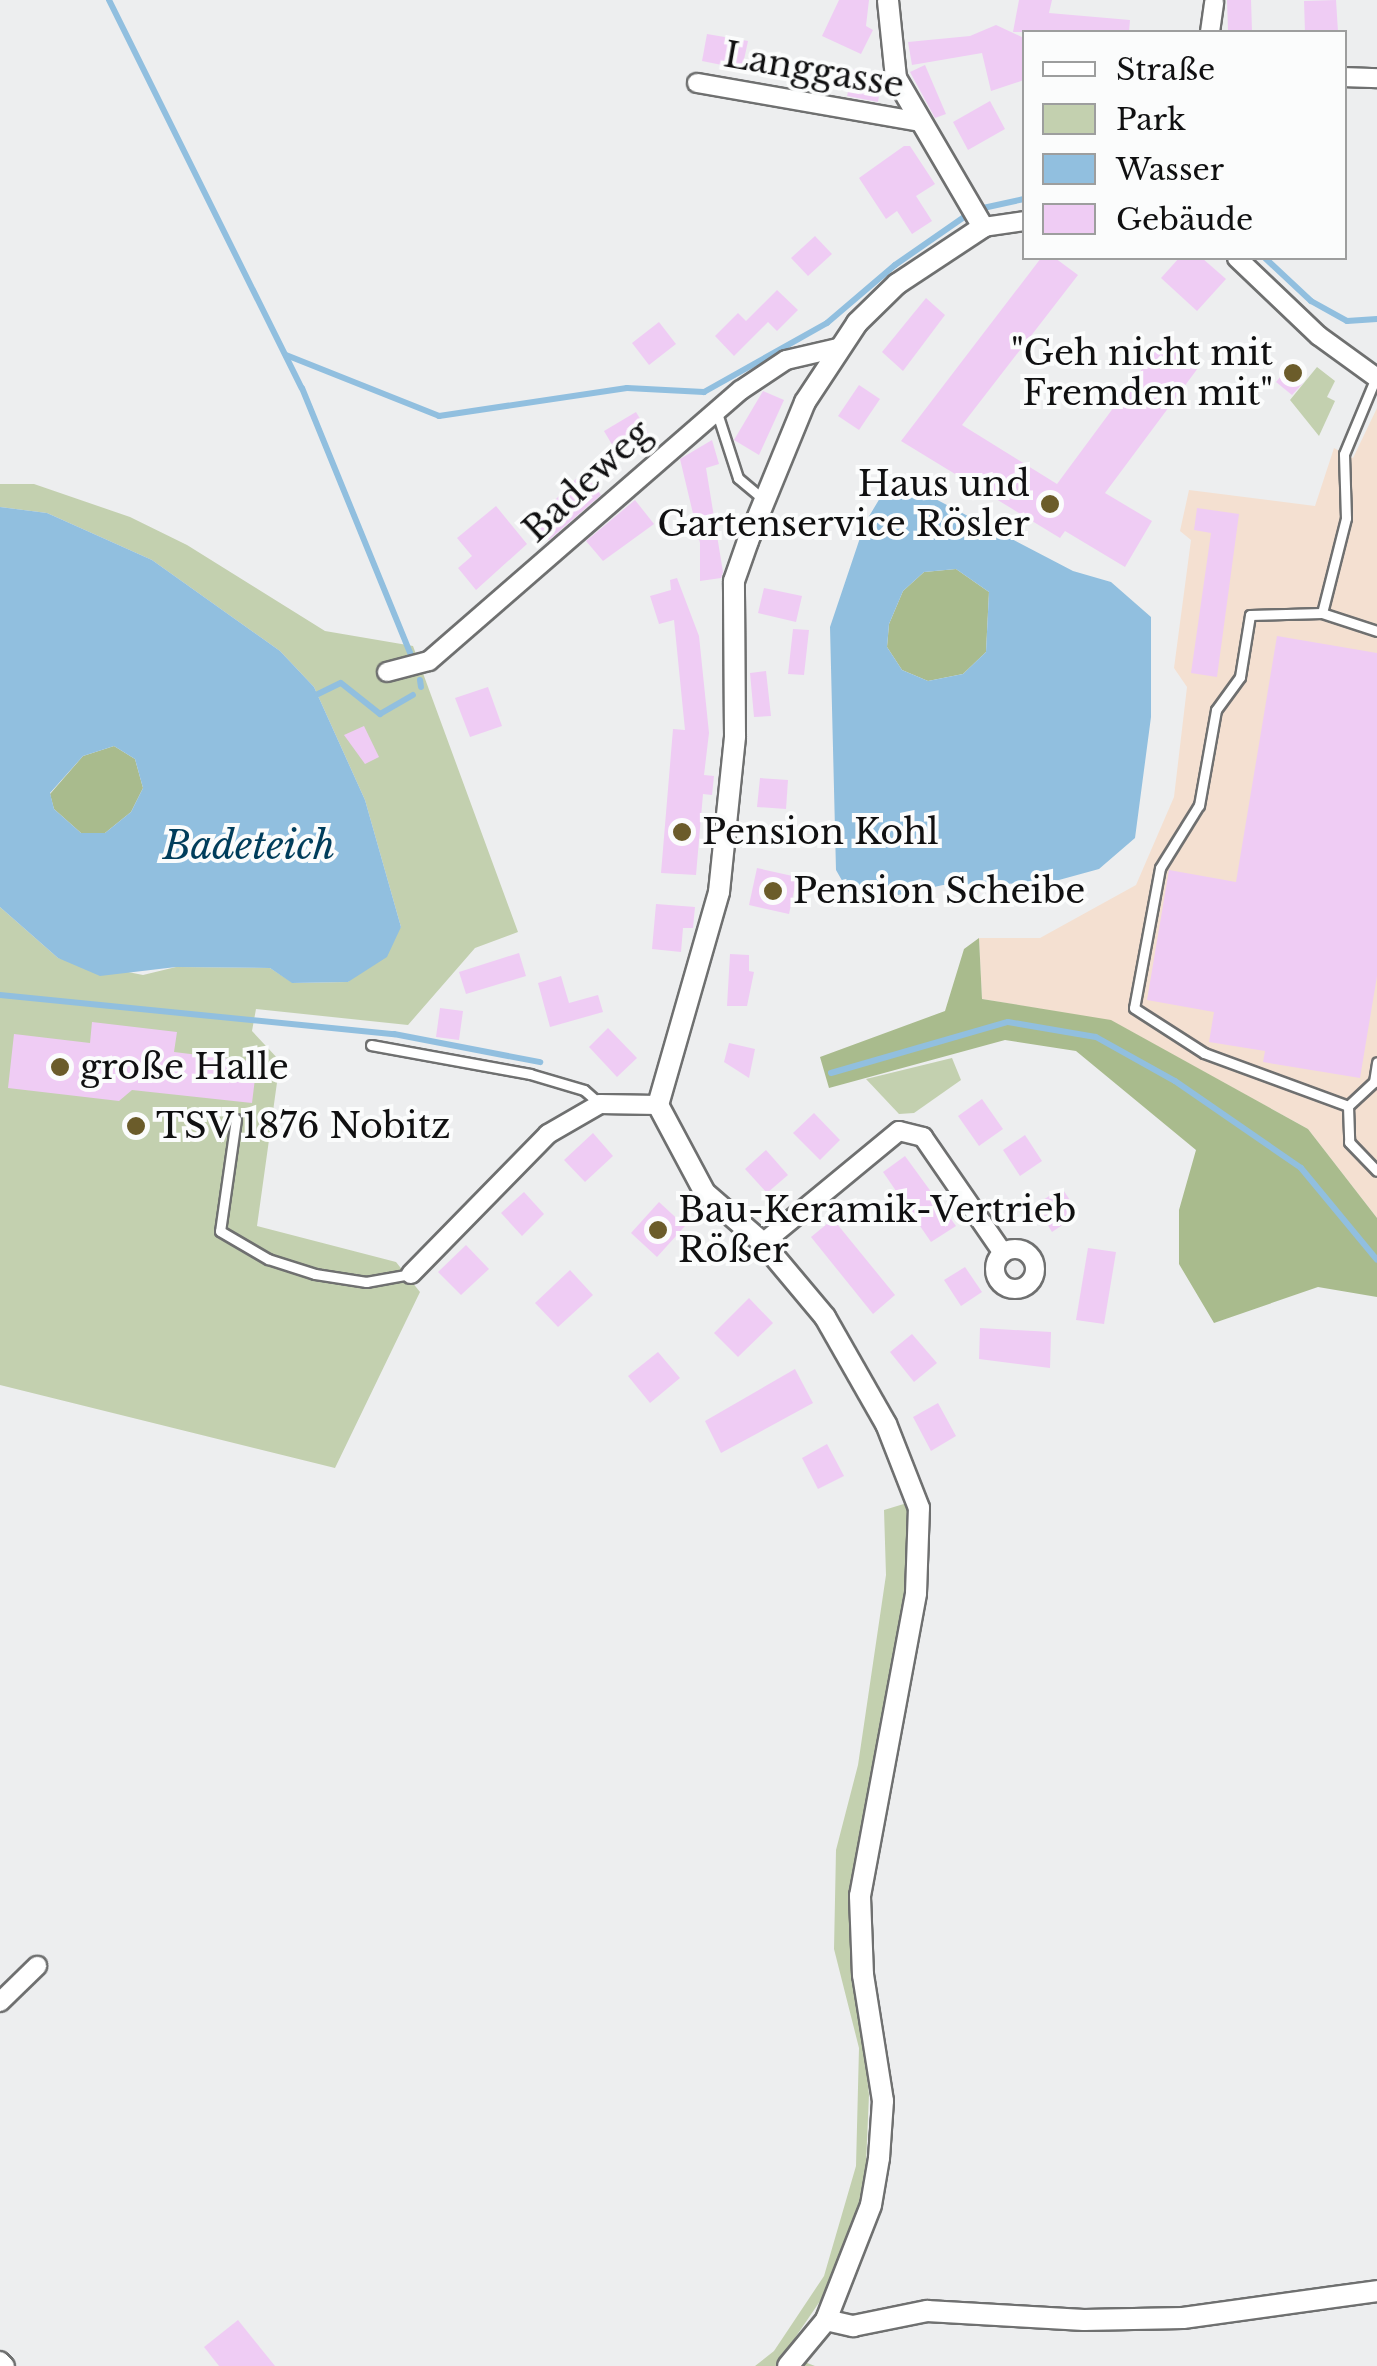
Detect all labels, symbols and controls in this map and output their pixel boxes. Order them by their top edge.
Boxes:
legend [1022,30,1347,260]
street label: Langgasse [721,34,907,106]
text: Straße [1116,51,1215,88]
text: Park [1116,101,1186,138]
text: Wasser [1116,151,1224,188]
text: Gebäude [1116,201,1253,238]
place label: "Geh nicht mit Fremden mit" [1011,332,1273,414]
marker: "Geh nicht mit Fremden mit" [1282,362,1304,384]
street label: Badeweg [514,411,660,551]
place label: Haus und Gartenservice Rösler [657,463,1030,545]
marker: Haus und Gartenservice Rösler [1039,493,1061,515]
place label: Pension Kohl [702,811,939,853]
marker: Pension Kohl [671,821,693,843]
water label: Badeteich [163,823,335,869]
place label: Pension Scheibe [793,870,1085,912]
marker: Pension Scheibe [762,880,784,902]
place label: große Halle [80,1046,289,1088]
marker: große Halle [49,1056,71,1078]
place label: TSV 1876 Nobitz [156,1105,452,1147]
marker: TSV 1876 Nobitz [125,1115,147,1137]
place label: Bau-Keramik-Vertrieb Rößer [678,1189,1076,1271]
marker: Bau-Keramik-Vertrieb Rößer [647,1219,669,1241]

